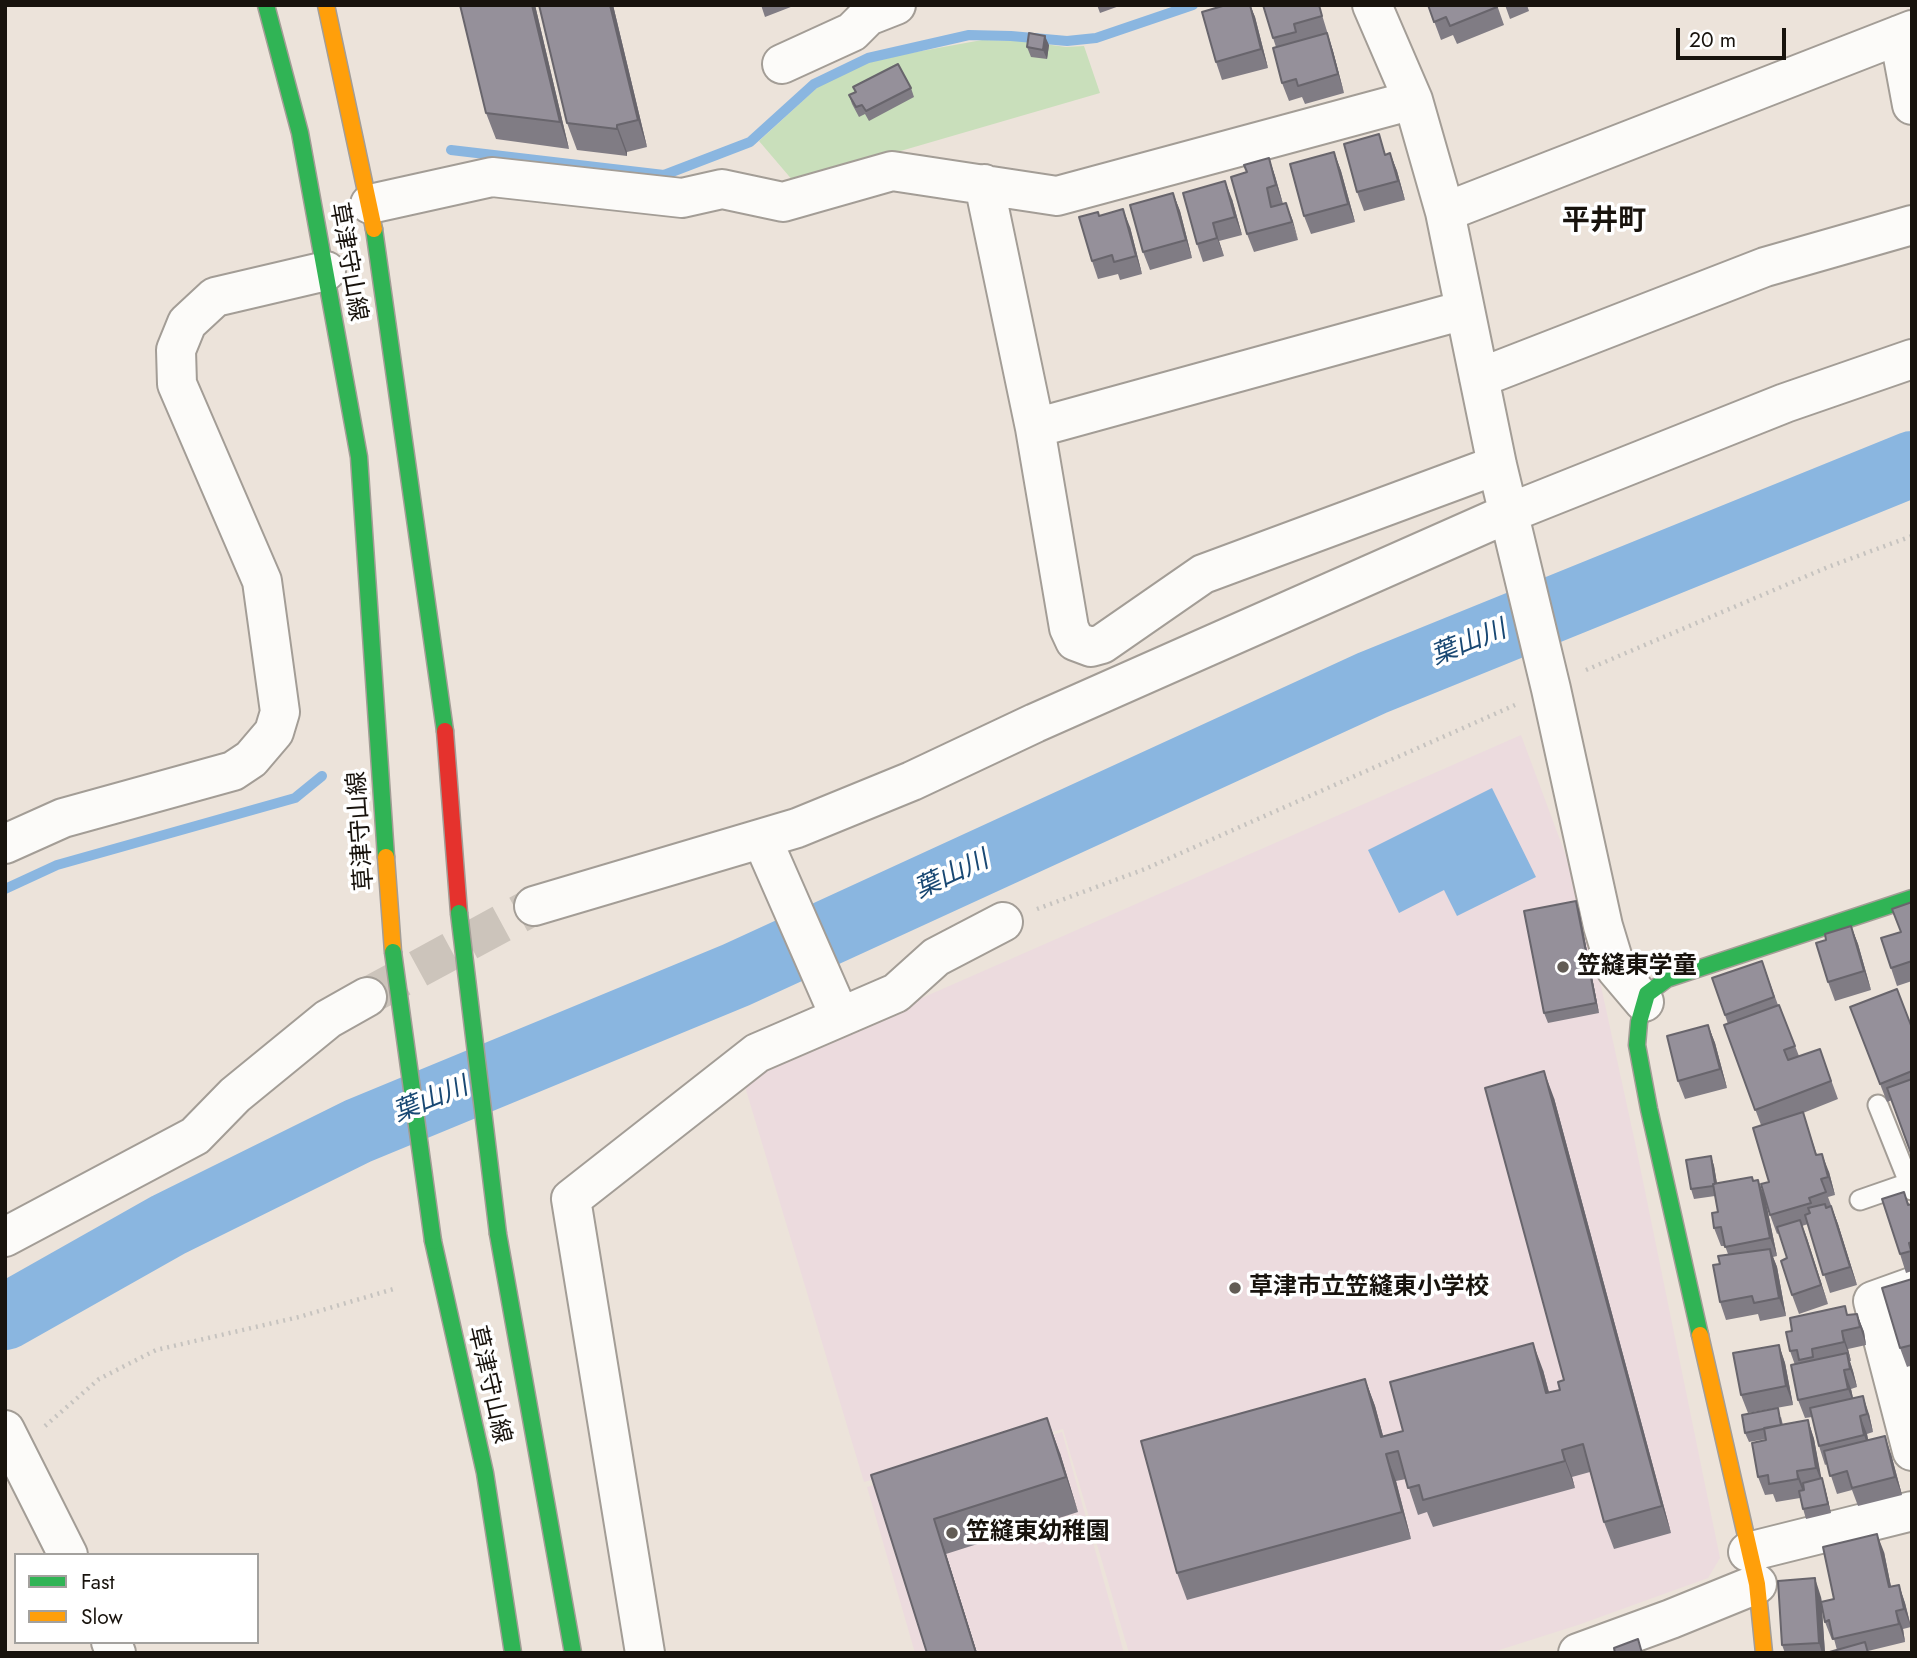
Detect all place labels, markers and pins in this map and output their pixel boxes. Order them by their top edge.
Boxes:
place label: 笠縫東学童 [1577,953,1697,981]
marker: 笠縫東学童 [1555,959,1571,975]
place label: 草津市立笠縫東小学校 [1249,1274,1489,1302]
marker: 草津市立笠縫東小学校 [1227,1280,1243,1296]
place label: 笠縫東幼稚園 [966,1519,1110,1547]
marker: 笠縫東幼稚園 [944,1525,960,1541]

